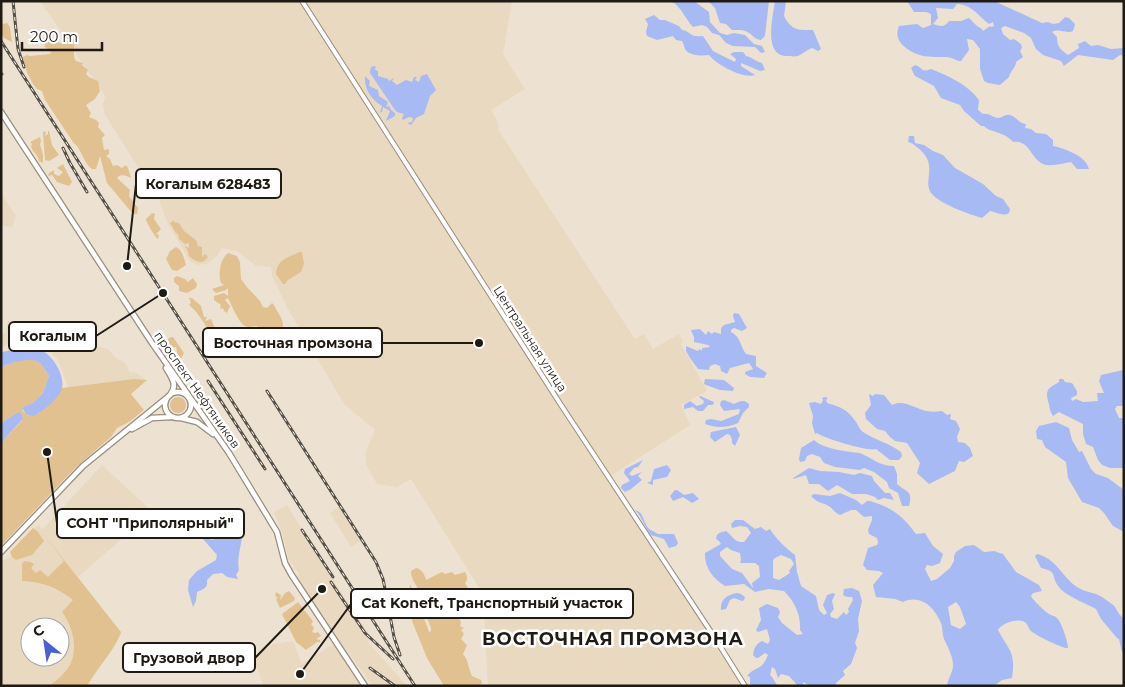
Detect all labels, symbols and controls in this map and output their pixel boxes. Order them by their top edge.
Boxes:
scale bar [22,20,102,52]
text: 200 m [30,27,78,46]
callout: Когалым 628483 [136,169,281,198]
text: Когалым 628483 [145,175,271,193]
street label: Центральная улица [491,283,570,395]
callout: Когалым [9,322,96,351]
text: Когалым [19,327,87,345]
street label: проспект Нефтяников [151,328,243,451]
callout: Восточная промзона [203,328,382,357]
text: Восточная промзона [213,334,373,352]
callout: СОНТ "Приполярный" [57,509,244,538]
text: СОНТ "Приполярный" [66,514,234,532]
callout: Cat Koneft, Транспортный участок [351,589,633,618]
text: Cat Koneft, Транспортный участок [361,594,623,612]
north arrow [20,617,70,667]
text: С [30,620,47,641]
district label: ВОСТОЧНАЯ ПРОМЗОНА [482,628,744,650]
callout: Грузовой двор [123,643,255,672]
text: Грузовой двор [133,649,245,667]

